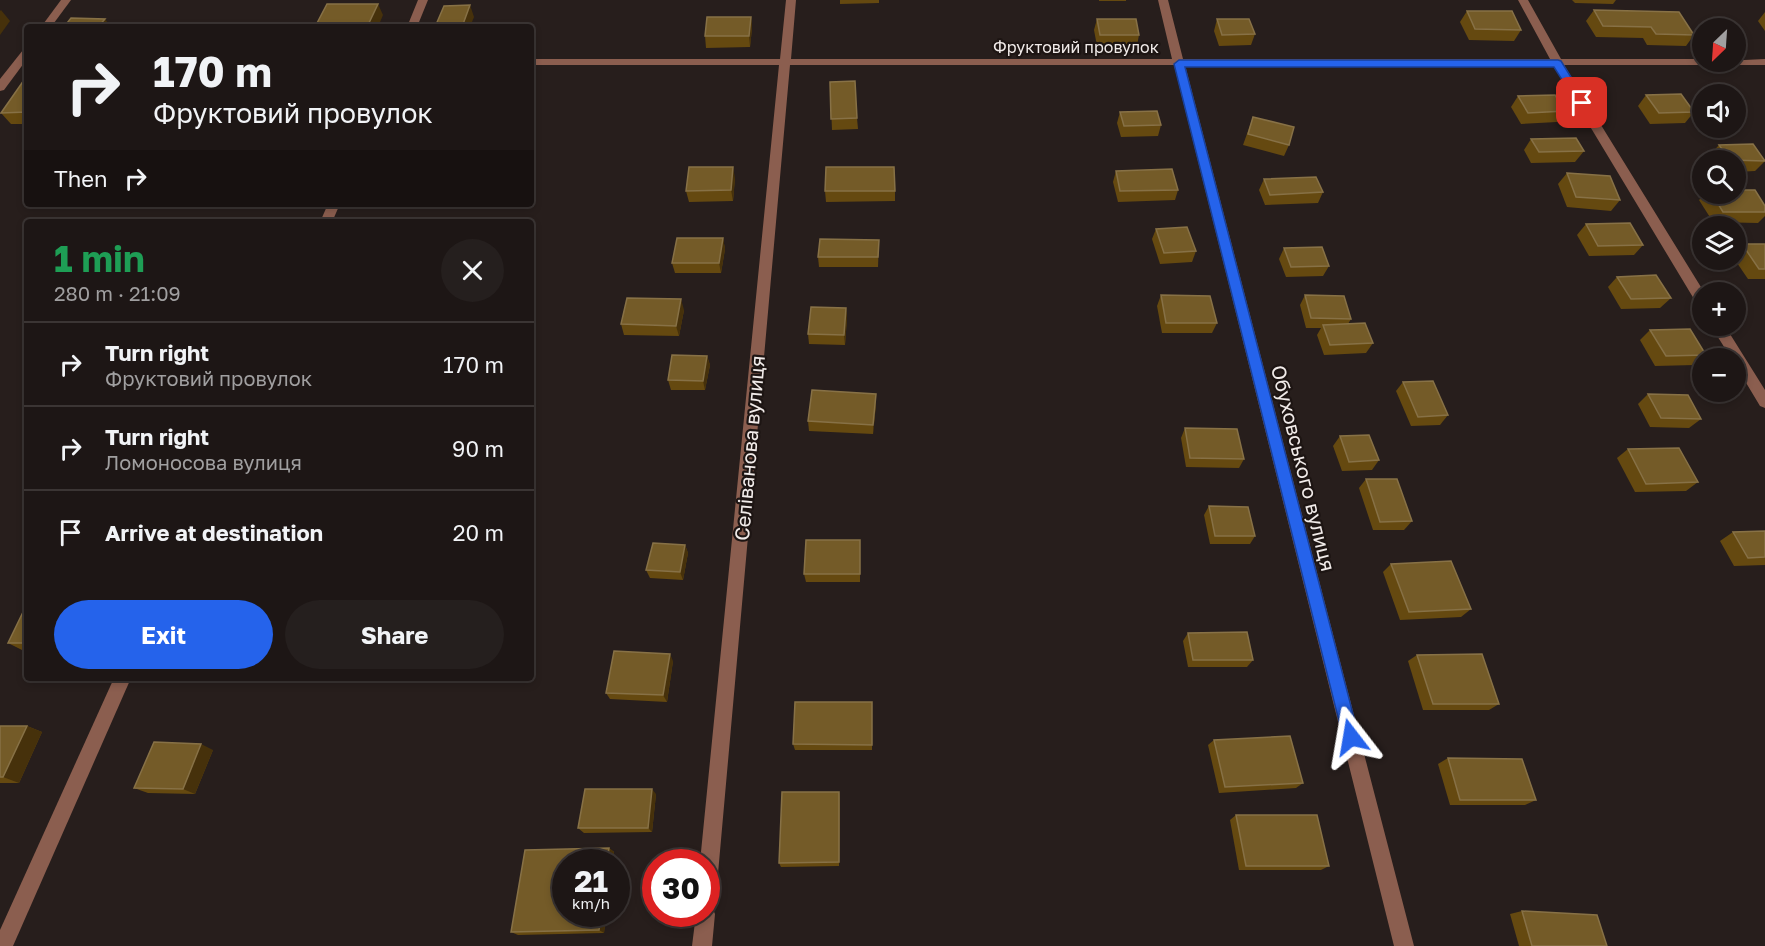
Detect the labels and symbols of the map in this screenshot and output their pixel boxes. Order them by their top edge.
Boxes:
north arrow [1692,18,1746,72]
street label: Фруктовий провулок [993,37,1159,57]
pin [1556,77,1607,128]
street label: Селіванова вулиця [729,354,769,542]
street label: Обуховського вулиця [1267,362,1341,574]
position arrow [1319,705,1383,769]
speed limit sign: 30 [642,849,720,927]

